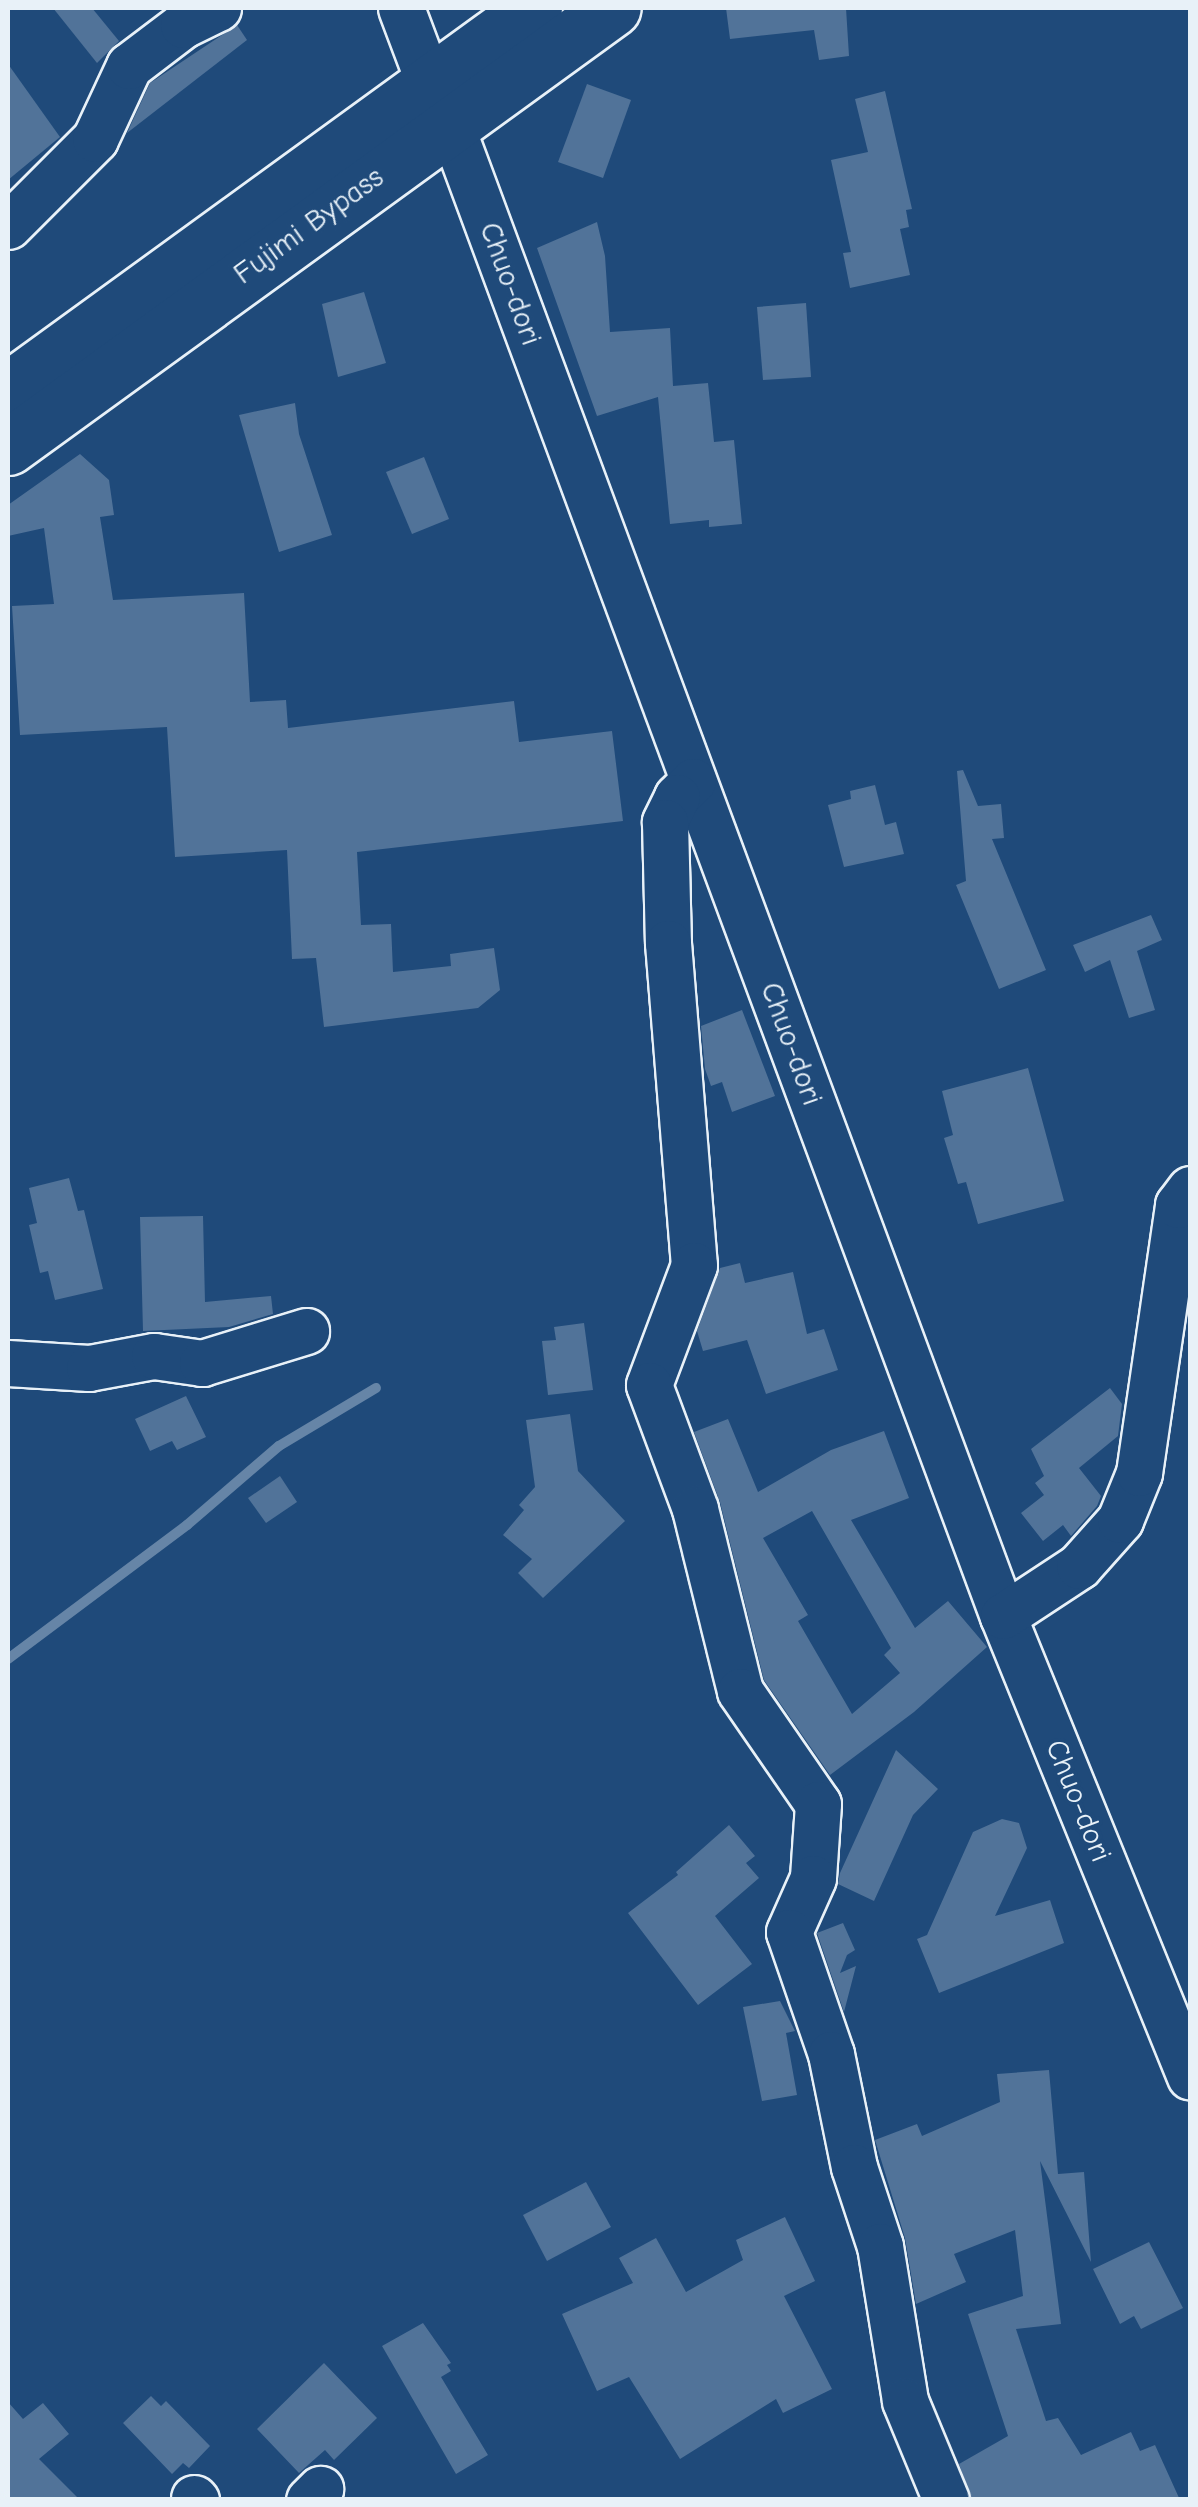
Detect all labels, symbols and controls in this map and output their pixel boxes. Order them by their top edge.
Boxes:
street label: Fujimi Bypass [227,160,391,292]
street label: Chuo-dori [471,218,549,350]
street label: Chuo-dori [752,978,830,1110]
street label: Chuo-dori [1037,1735,1119,1867]

